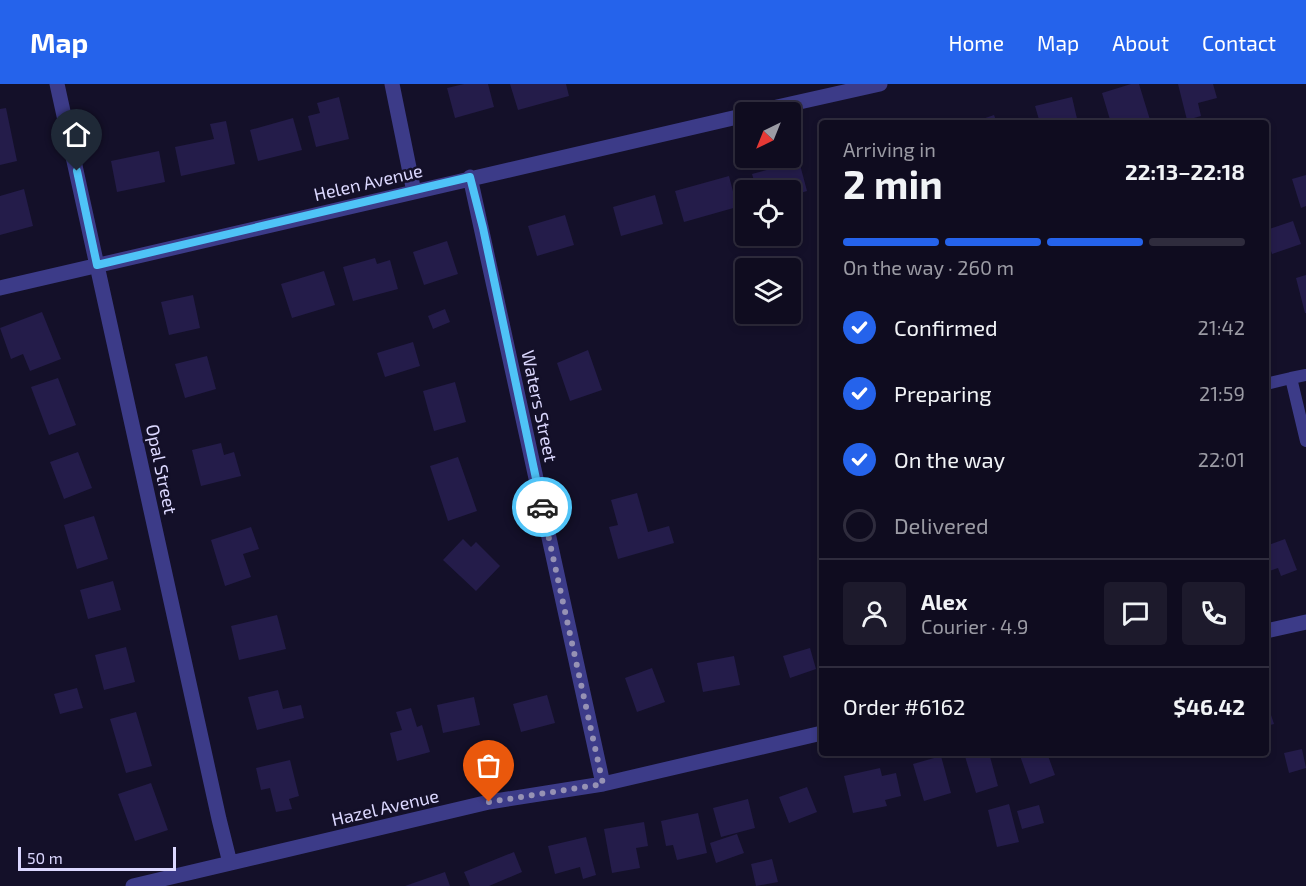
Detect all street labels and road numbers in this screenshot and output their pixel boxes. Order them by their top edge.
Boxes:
street label: Helen Avenue [311,159,425,205]
street label: Waters Street [517,348,563,464]
street label: Opal Street [142,422,182,516]
street label: Hazel Avenue [329,784,441,830]

